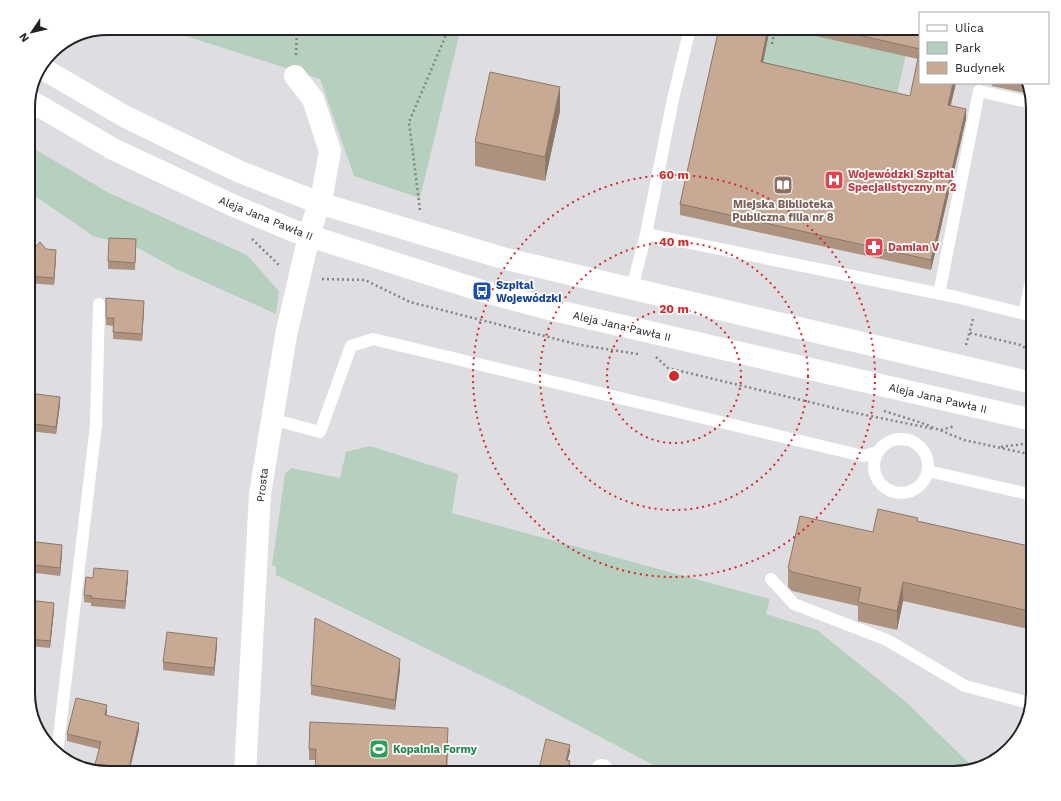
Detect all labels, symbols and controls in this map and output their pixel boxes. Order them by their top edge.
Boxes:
north arrow [12,12,52,52]
legend [919,12,1049,84]
text: Ulica [955,21,984,35]
text: N [17,30,32,45]
text: Park [955,41,981,55]
text: Budynek [955,61,1005,75]
text: 60 m [659,168,689,182]
place label: Wojewódzki Szpital Specjalistyczny nr 2 [848,168,957,194]
hospital icon: Wojewódzki Szpital Specjalistyczny nr 2 [823,169,845,191]
library icon: Miejska Biblioteka Publiczna filia nr 8 [772,174,794,196]
street label: Aleja Jana Pawła II [217,194,315,243]
place label: Miejska Biblioteka Publiczna filia nr 8 [732,198,834,224]
text: 40 m [659,235,689,249]
pharmacy icon: Damian V [863,236,885,258]
place label: Damian V [888,241,940,254]
place label: Szpital Wojewódzki [496,279,561,305]
bus stop icon: Szpital Wojewódzki [471,280,493,302]
text: 20 m [659,302,689,316]
street label: Aleja Jana Pawła II [572,309,672,344]
centre of rings [667,369,681,383]
street label: Aleja Jana Pawła II [888,381,988,416]
street label: Prosta [254,467,271,503]
sports icon: Kopalnia Formy [368,738,390,760]
place label: Kopalnia Formy [393,743,478,756]

